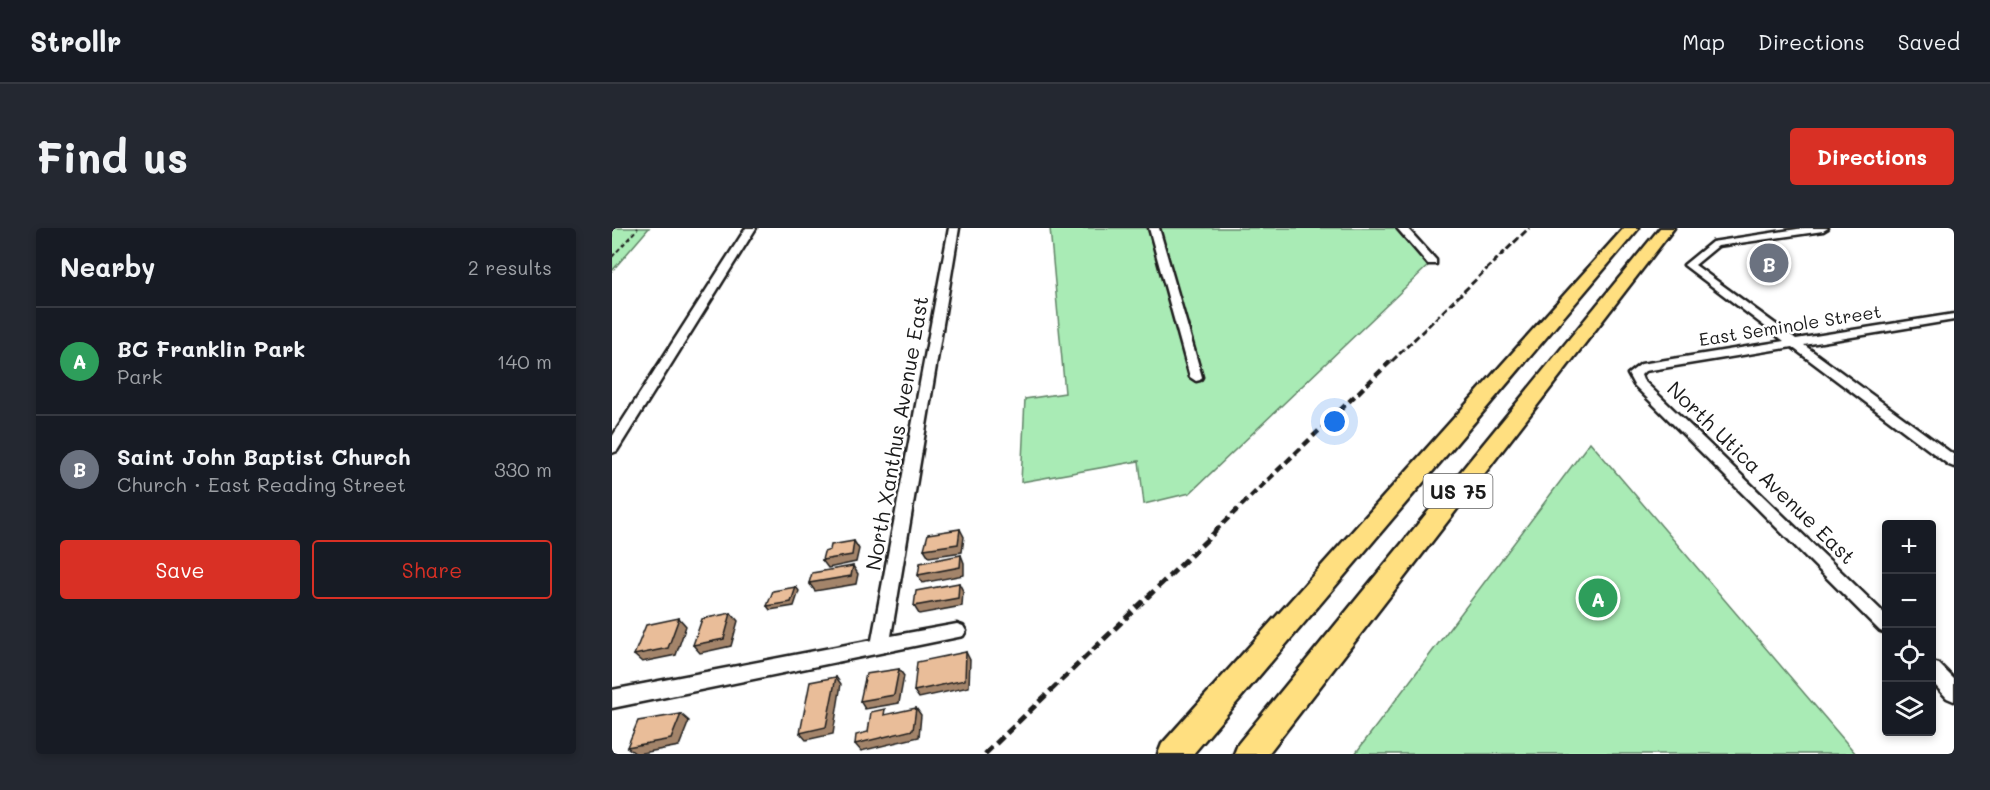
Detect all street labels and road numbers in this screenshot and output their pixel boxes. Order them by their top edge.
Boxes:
street label: North Xanthus Avenue East [859,294,933,572]
street label: East Seminole Street [1697,299,1883,351]
street label: North Utica Avenue East [1662,375,1862,569]
road number: US 75 [1424,474,1492,508]

